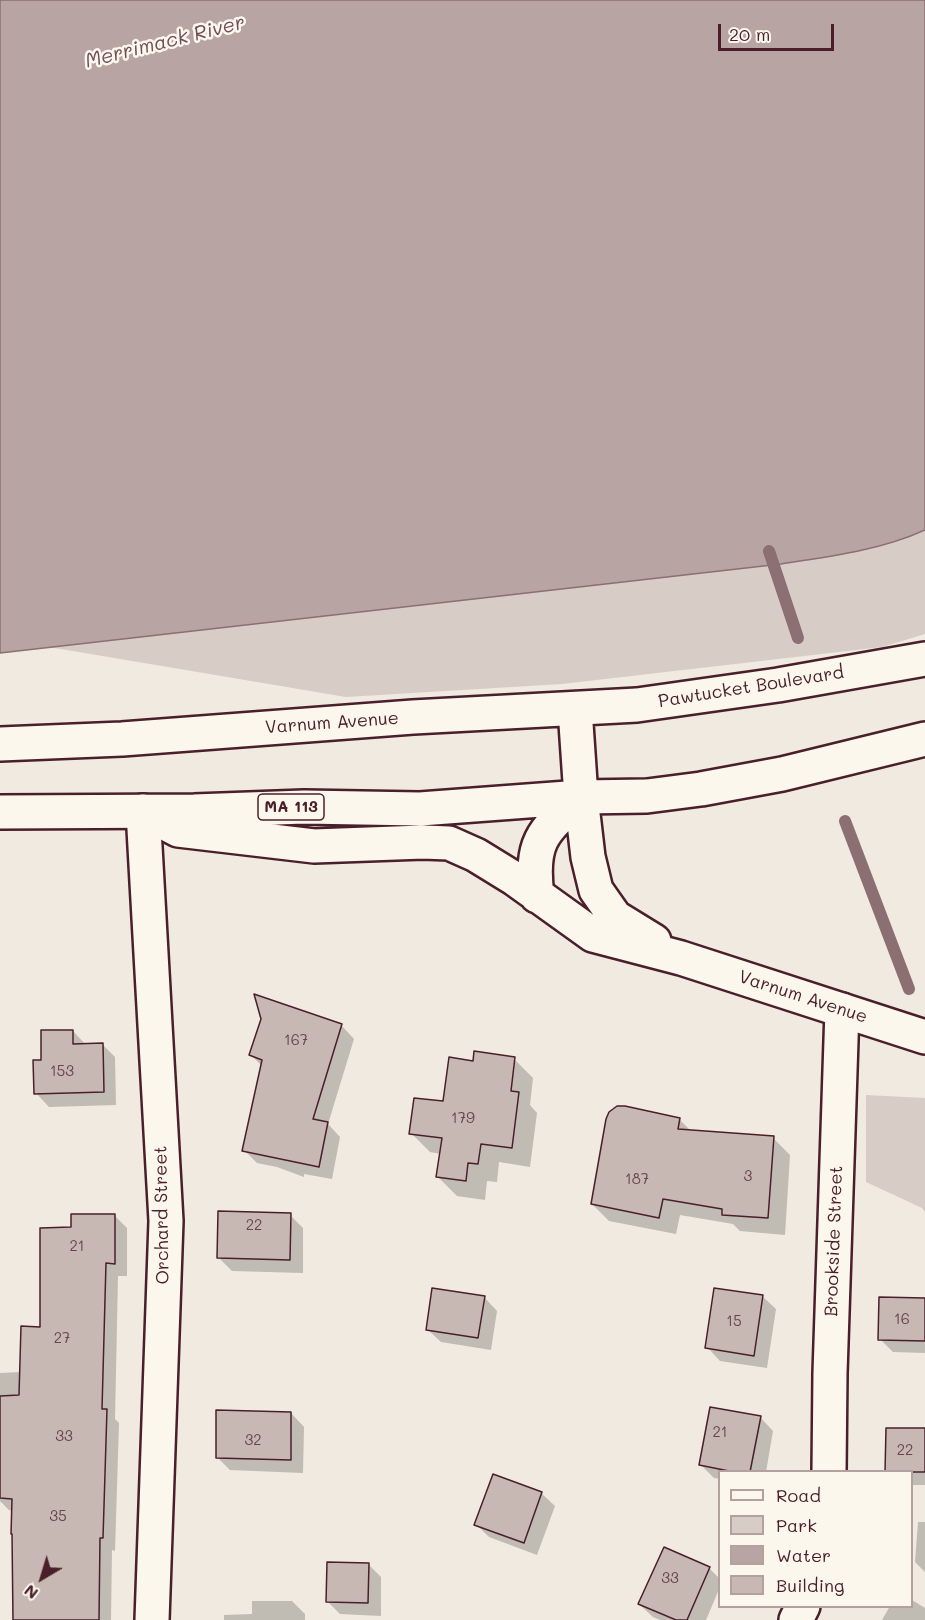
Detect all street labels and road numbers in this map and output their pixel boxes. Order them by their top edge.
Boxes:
street label: Pawtucket Boulevard [657,662,845,712]
street label: Varnum Avenue [264,708,400,738]
road number: MA 113 [258,794,324,820]
street label: Varnum Avenue [736,966,870,1028]
street label: Orchard Street [150,1145,174,1285]
street label: Brookside Street [821,1165,847,1317]

